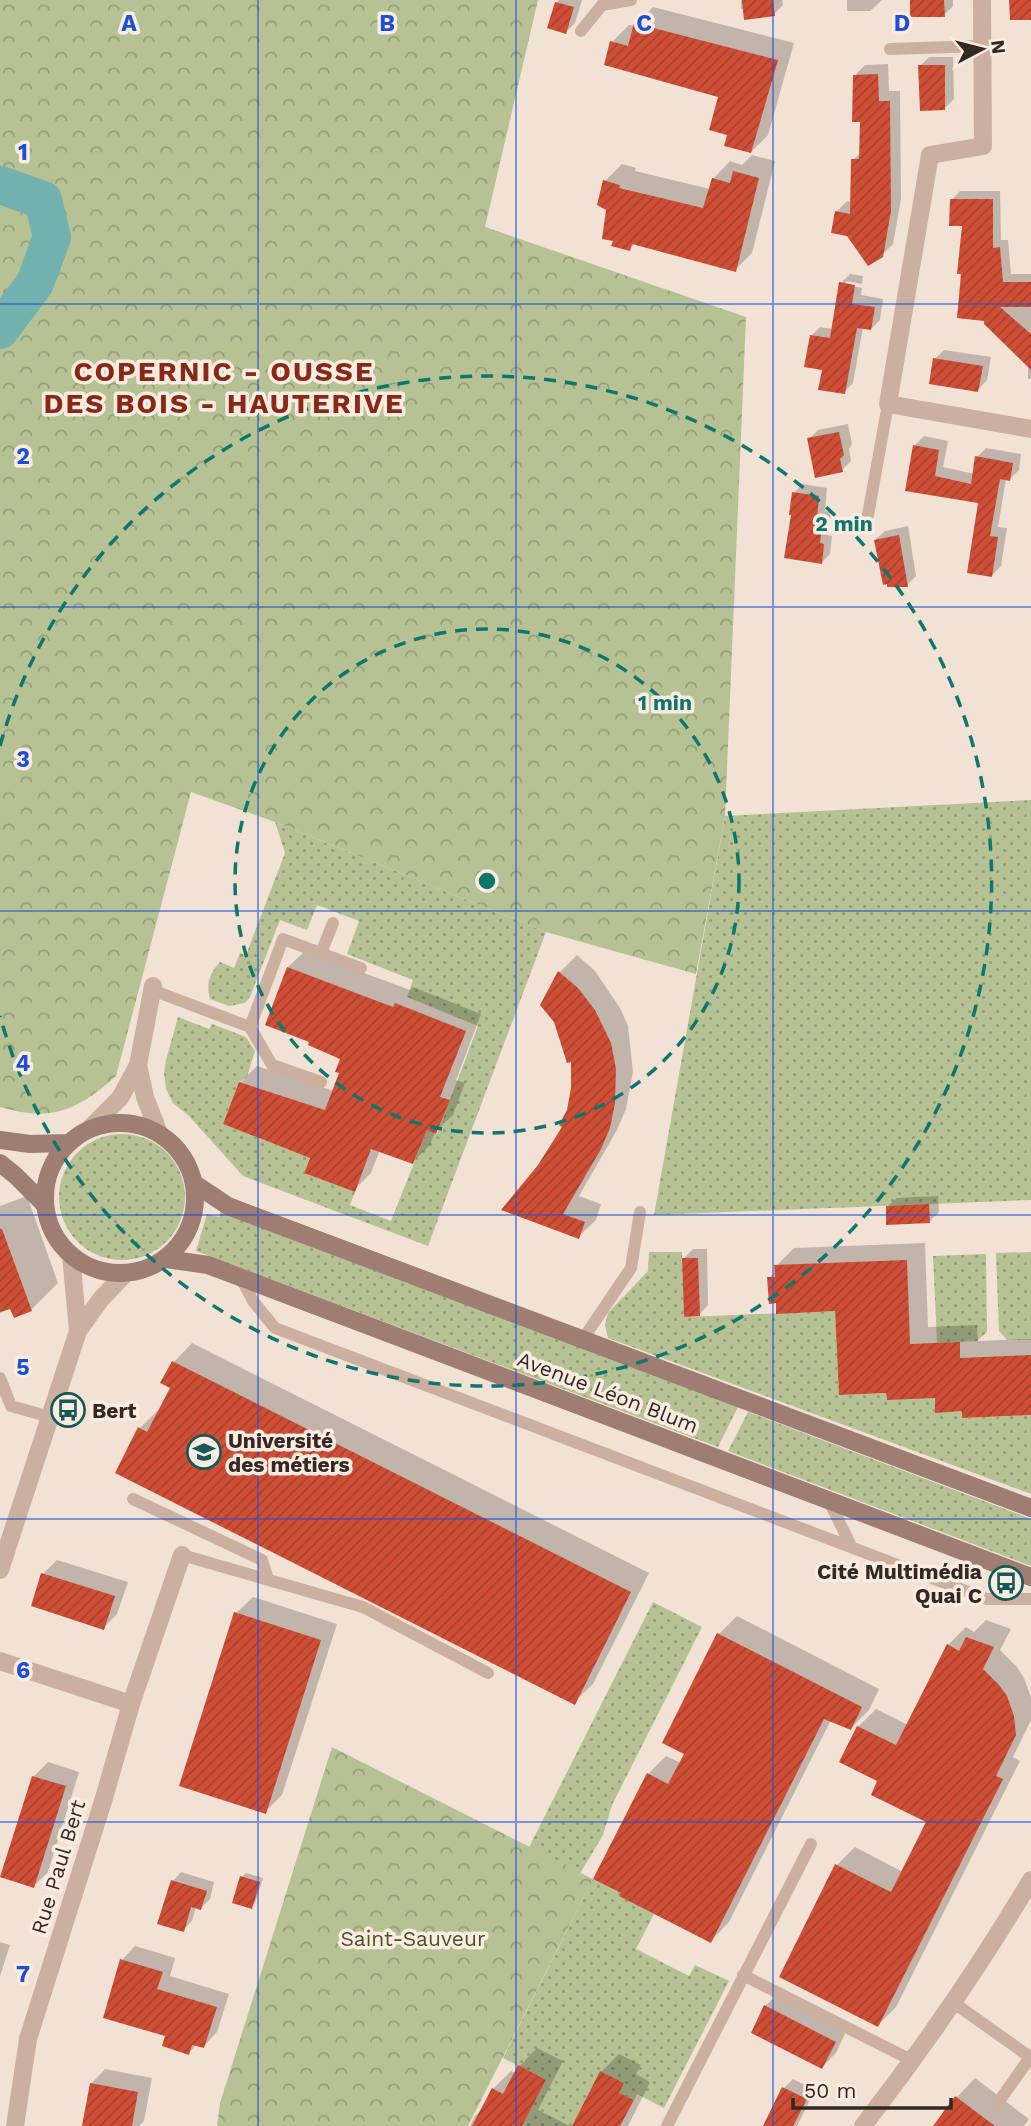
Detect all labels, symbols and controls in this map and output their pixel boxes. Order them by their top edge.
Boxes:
text: A [121,10,137,37]
text: B [379,10,395,37]
text: C [636,10,652,37]
text: D [894,10,910,37]
north arrow [947,14,1017,84]
text: N [986,39,1011,55]
text: 1 [18,139,28,166]
district label: COPERNIC - OUSSE DES BOIS - HAUTERIVE [43,355,405,420]
text: 2 [16,443,30,470]
text: 2 min [815,511,873,536]
text: 1 min [638,690,692,715]
text: 3 [16,746,30,773]
centre of rings [475,869,499,893]
text: 4 [16,1050,31,1077]
street label: Avenue Léon Blum [514,1346,702,1438]
text: 5 [16,1354,30,1381]
bus stop icon: Bert [49,1391,87,1429]
place label: Bert [92,1398,136,1423]
place label: Université des métiers [228,1428,350,1477]
school or university icon: Université des métiers [185,1433,223,1471]
place label: Cité Multimédia Quai C [817,1559,983,1608]
bus stop icon: Cité Multimédia Quai C [987,1564,1025,1602]
text: 6 [16,1657,30,1684]
street label: Rue Paul Bert [26,1797,90,1937]
park label: Saint-Sauveur [341,1926,486,1951]
text: 7 [16,1961,30,1988]
scale bar [793,2066,950,2110]
text: 50 m [804,2078,856,2103]

